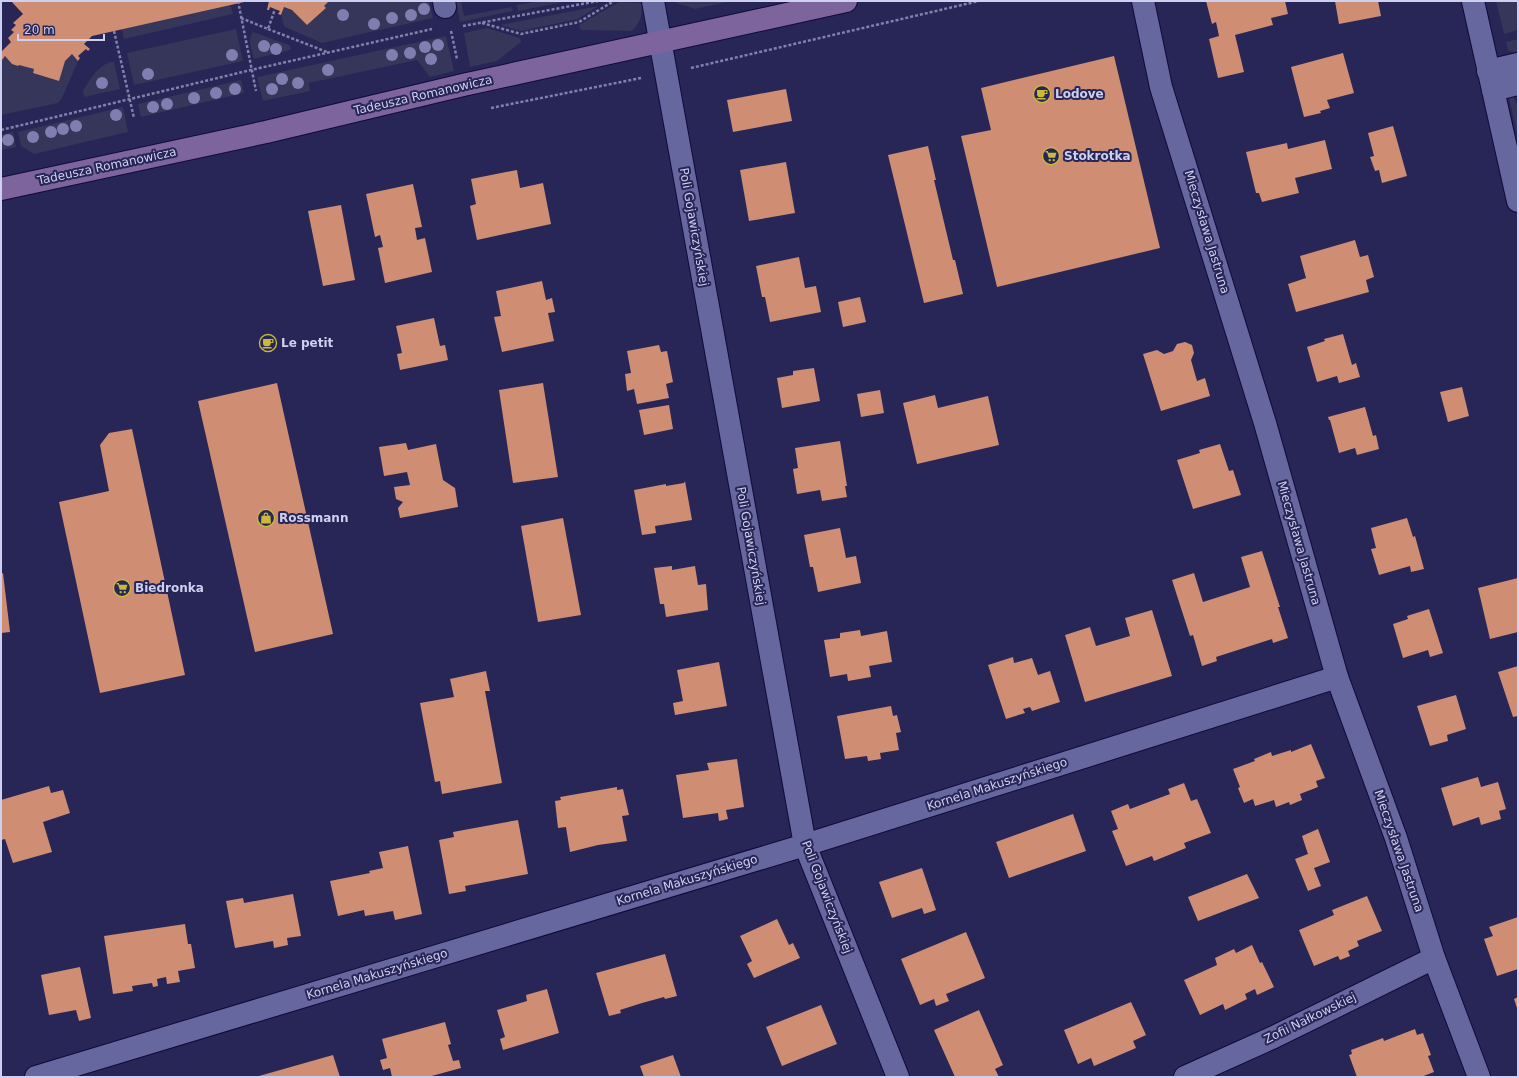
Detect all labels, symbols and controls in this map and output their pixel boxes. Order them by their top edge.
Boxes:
scale bar [18,16,104,42]
text: 20 m [24,23,55,37]
street label: Tadeusza Romanowicza [351,72,494,118]
cafe icon: Lodove [1032,84,1052,104]
place label: Lodove [1055,87,1104,101]
street label: Tadeusza Romanowicza [35,144,178,188]
supermarket icon: Stokrotka [1041,146,1061,166]
place label: Stokrotka [1064,149,1131,163]
street label: Poli Gojawiczyńskiej [677,167,711,287]
street label: Mieczysława Jastruna [1182,169,1232,295]
cafe icon: Le petit [258,333,278,353]
place label: Le petit [281,336,334,350]
street label: Mieczysława Jastruna [1275,479,1323,607]
street label: Poli Gojawiczyńskiej [734,486,768,606]
shop icon: Rossmann [256,508,276,528]
place label: Rossmann [279,511,348,525]
supermarket icon: Biedronka [112,578,132,598]
place label: Biedronka [135,581,204,595]
street label: Kornela Makuszyńskiego [925,755,1069,813]
street label: Mieczysława Jastruna [1371,788,1427,914]
street label: Poli Gojawiczyńskiej [799,838,855,956]
street label: Kornela Makuszyńskiego [615,852,759,908]
street label: Kornela Makuszyńskiego [305,946,449,1002]
street label: Zofii Nałkowskiej [1262,990,1358,1046]

